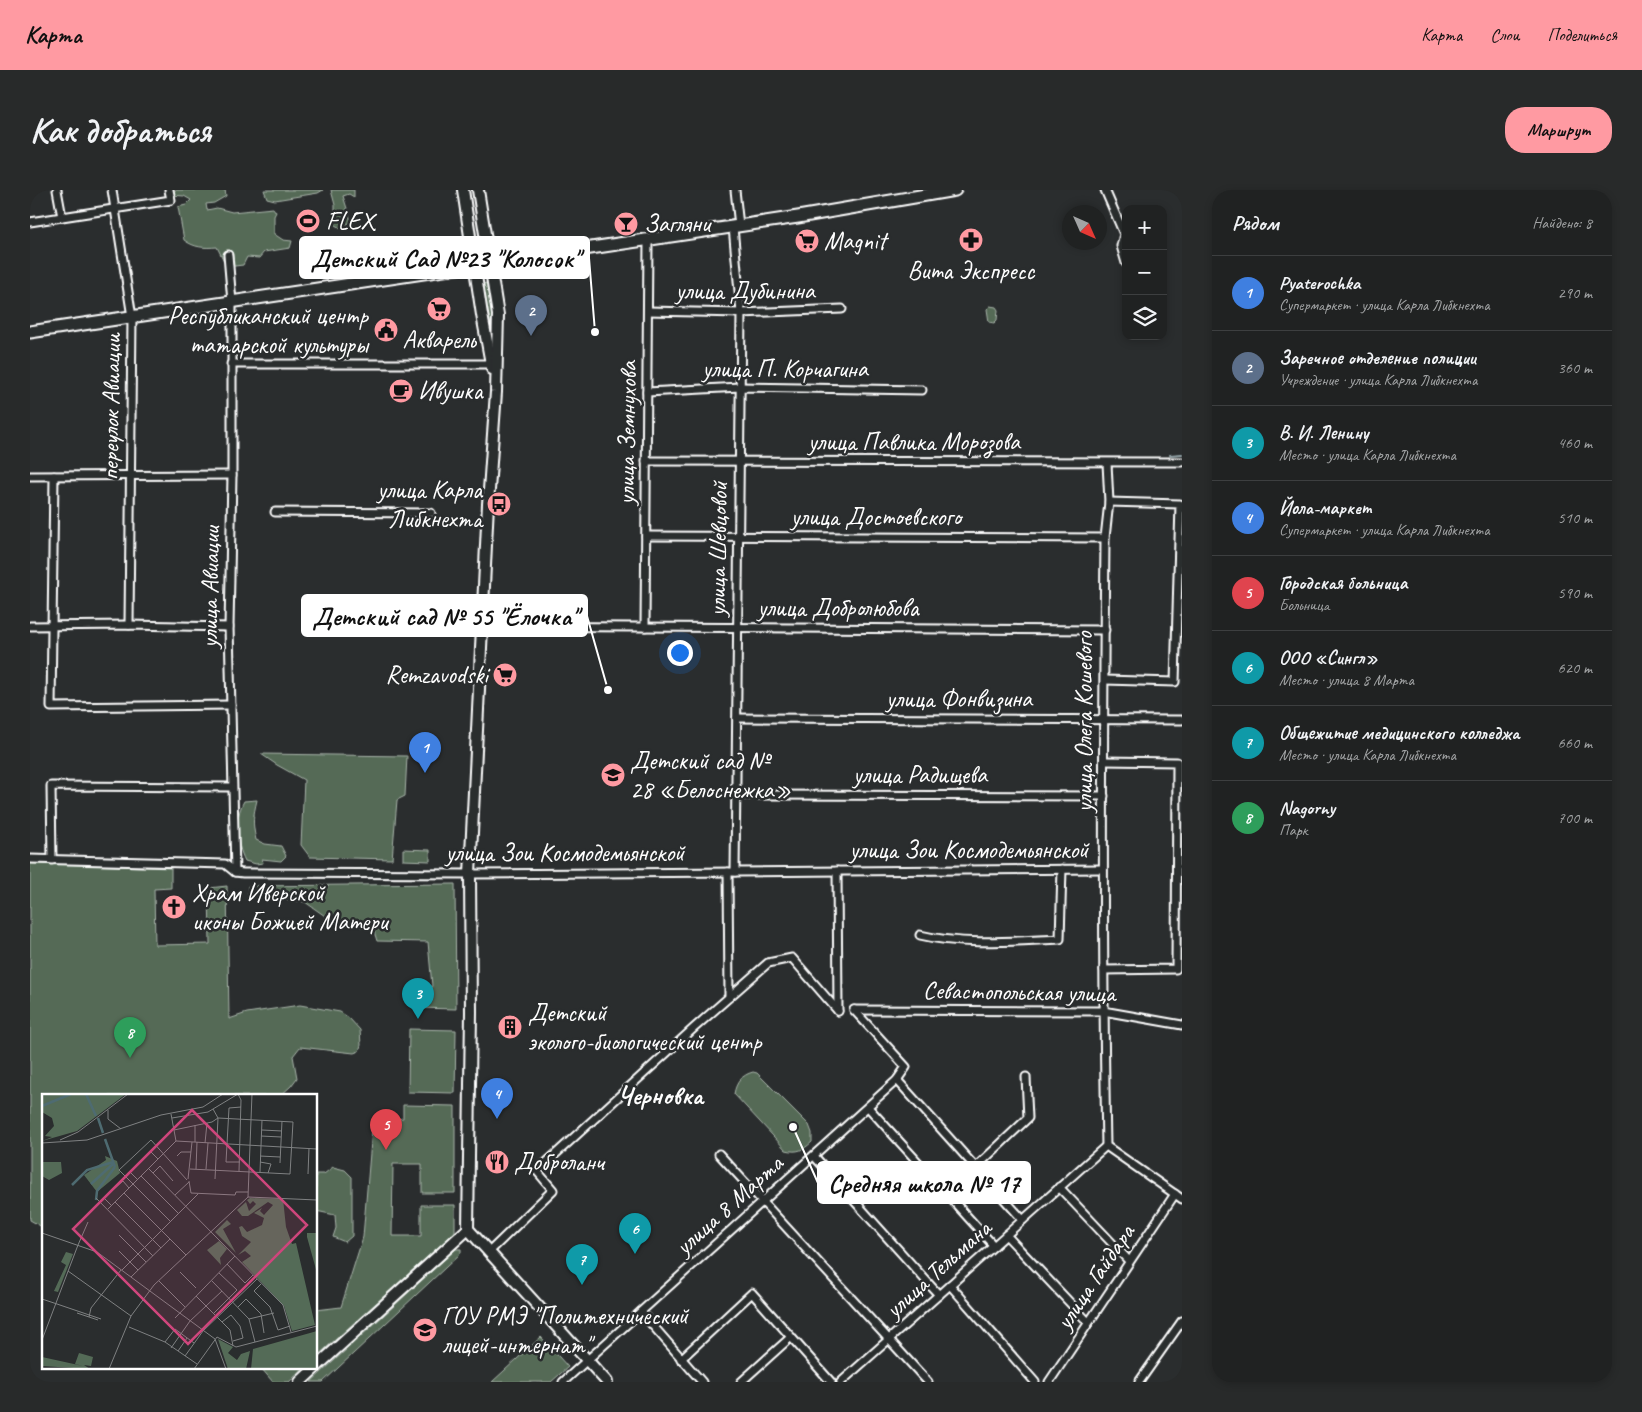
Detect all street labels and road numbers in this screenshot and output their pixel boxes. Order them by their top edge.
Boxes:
street label: улица Дубинина [673,275,817,307]
street label: переулок Авиации [94,331,128,481]
street label: улица П. Корчагина [700,353,870,385]
street label: улица Земнухова [610,359,644,507]
street label: улица Павлика Морозова [806,426,1022,459]
street label: улица Шевцовой [701,480,735,619]
street label: улица Достоевского [789,501,964,533]
street label: улица Авиации [193,524,227,650]
street label: улица Добролюбова [755,592,920,624]
street label: улица Олега Кошевого [1068,630,1100,814]
street label: улица Фонвизина [884,683,1034,715]
street label: улица Радищева [851,759,989,791]
street label: улица Зои Космодемьянской [848,834,1090,866]
street label: улица Зои Космодемьянской [444,837,686,869]
street label: Севастопольская улица [922,974,1118,1010]
street label: улица 8 Марта [667,1147,791,1263]
street label: улица Тельмана [877,1211,1000,1326]
street label: улица Гайдара [1047,1217,1143,1338]

